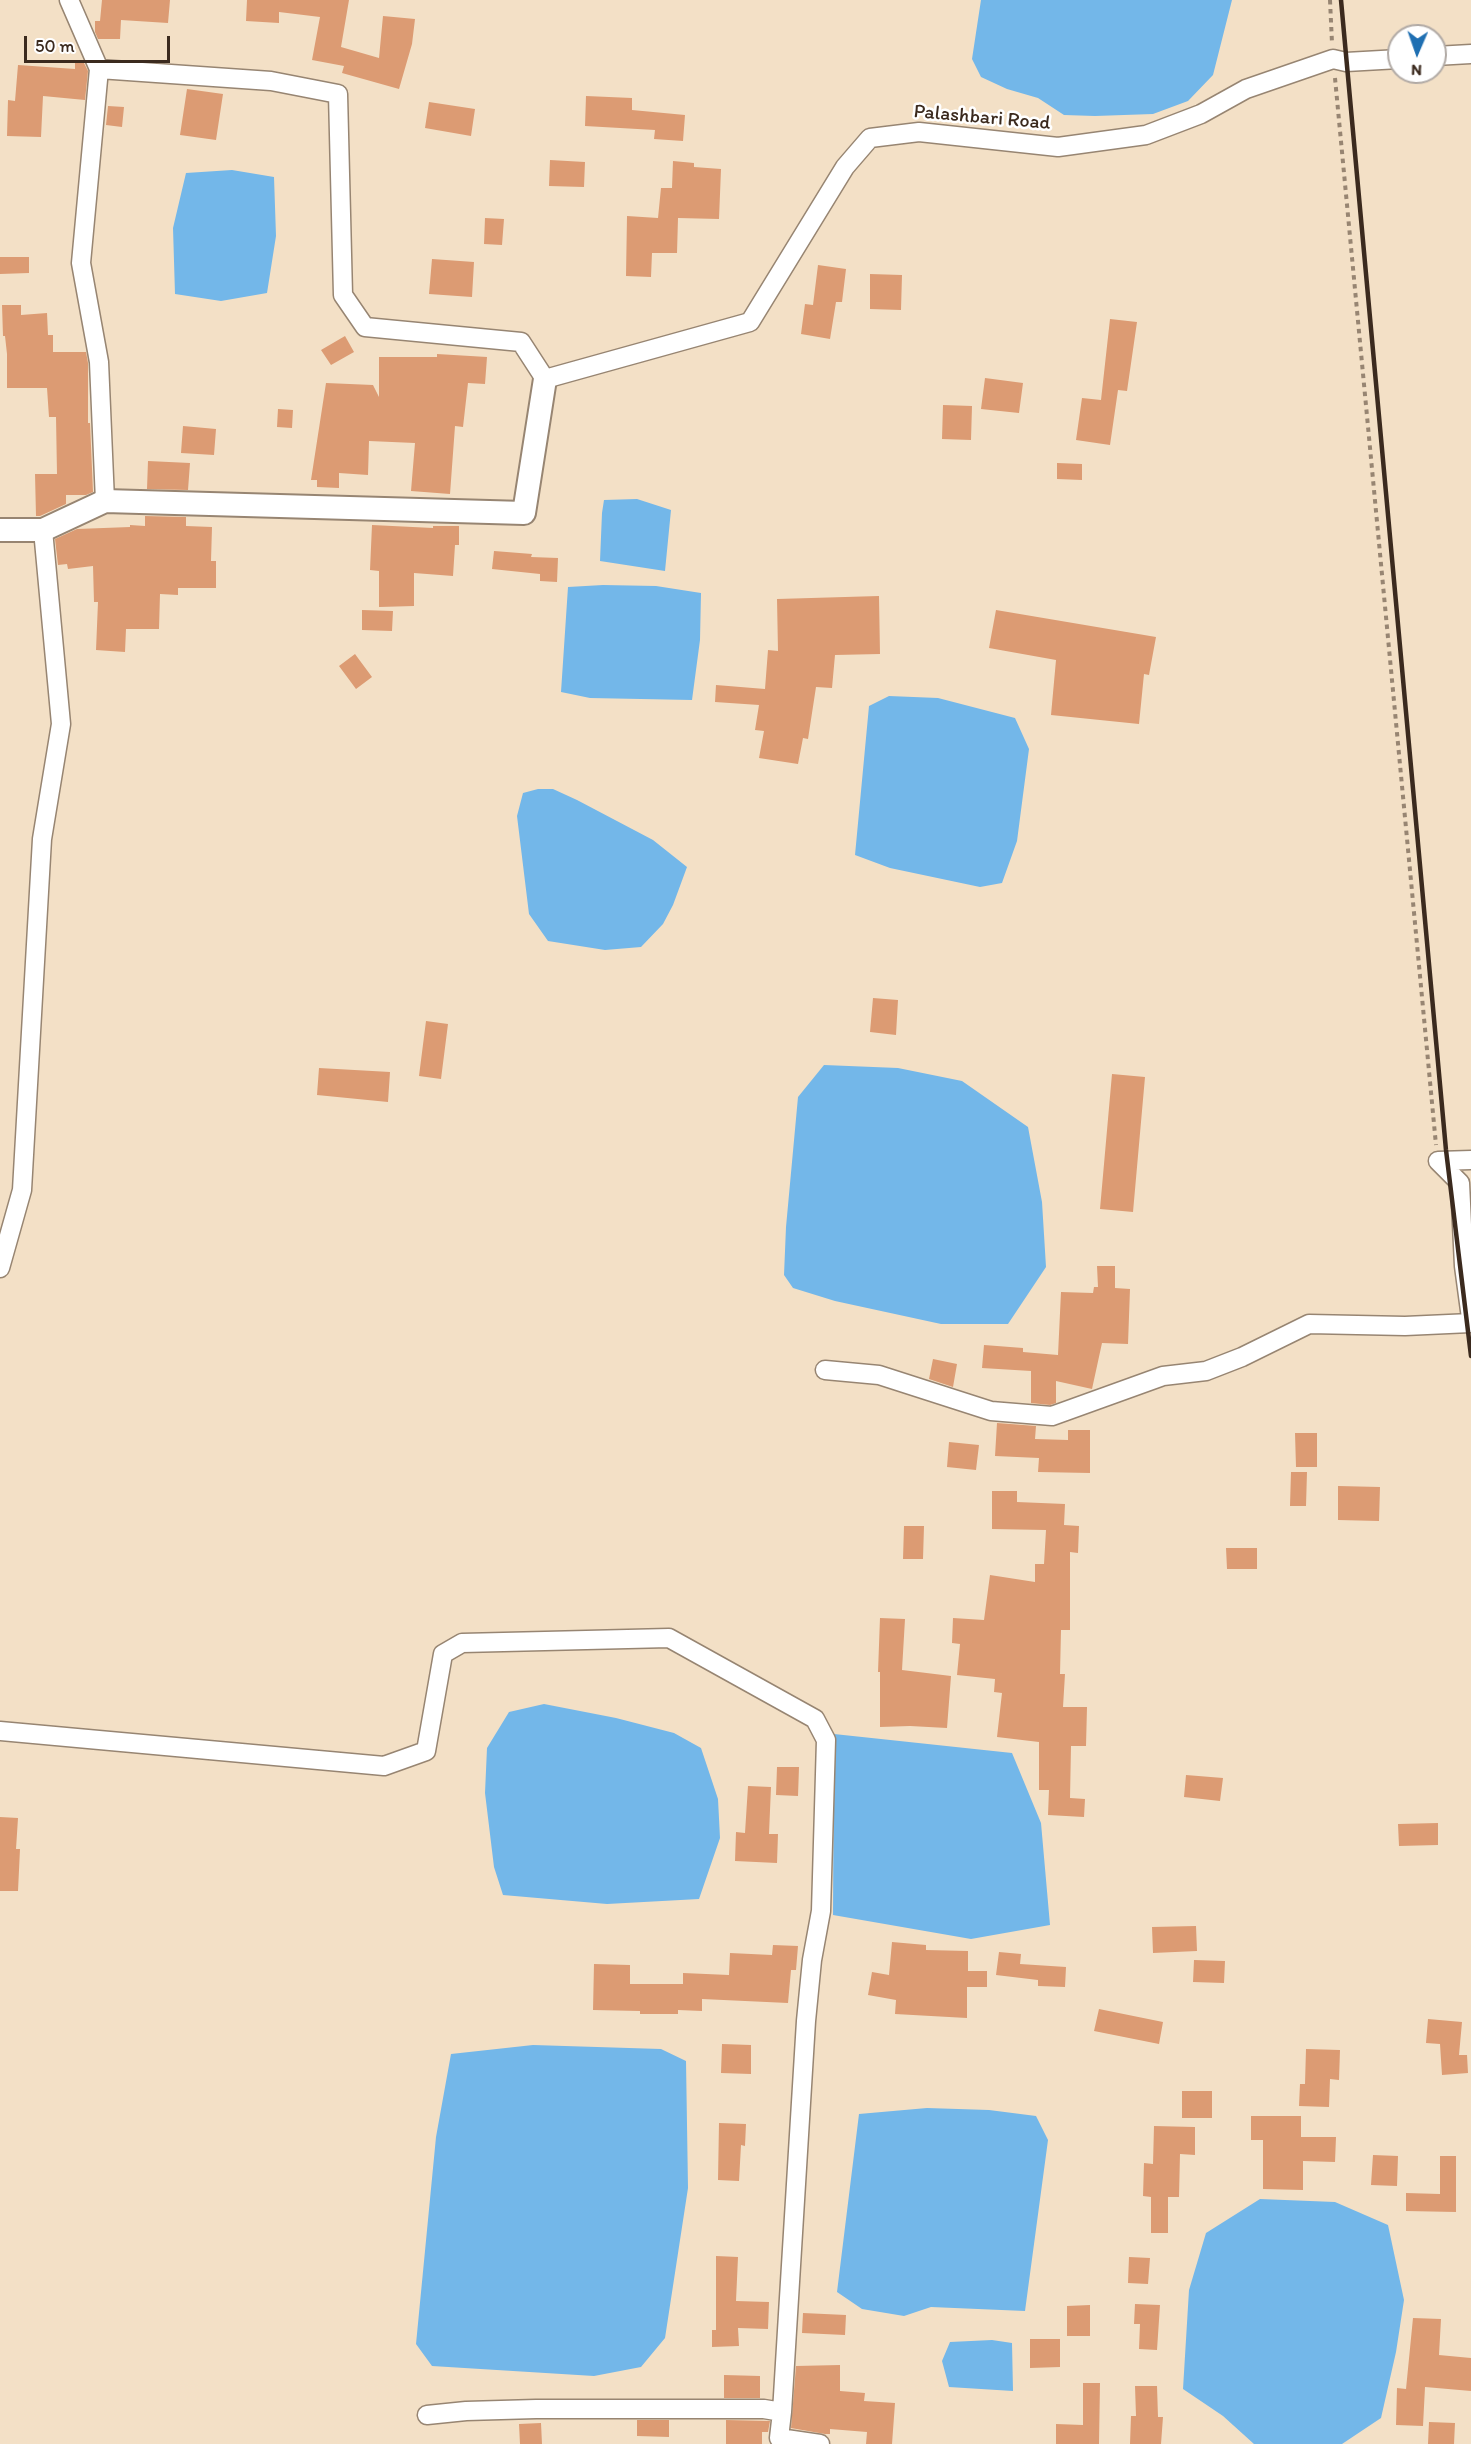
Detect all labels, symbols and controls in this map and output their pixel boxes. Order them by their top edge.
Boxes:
scale bar [27,24,172,62]
north arrow [1387,24,1447,84]
text: 50 m [35,35,75,57]
text: N [1411,61,1422,80]
street label: Palashbari Road [913,100,1051,136]

